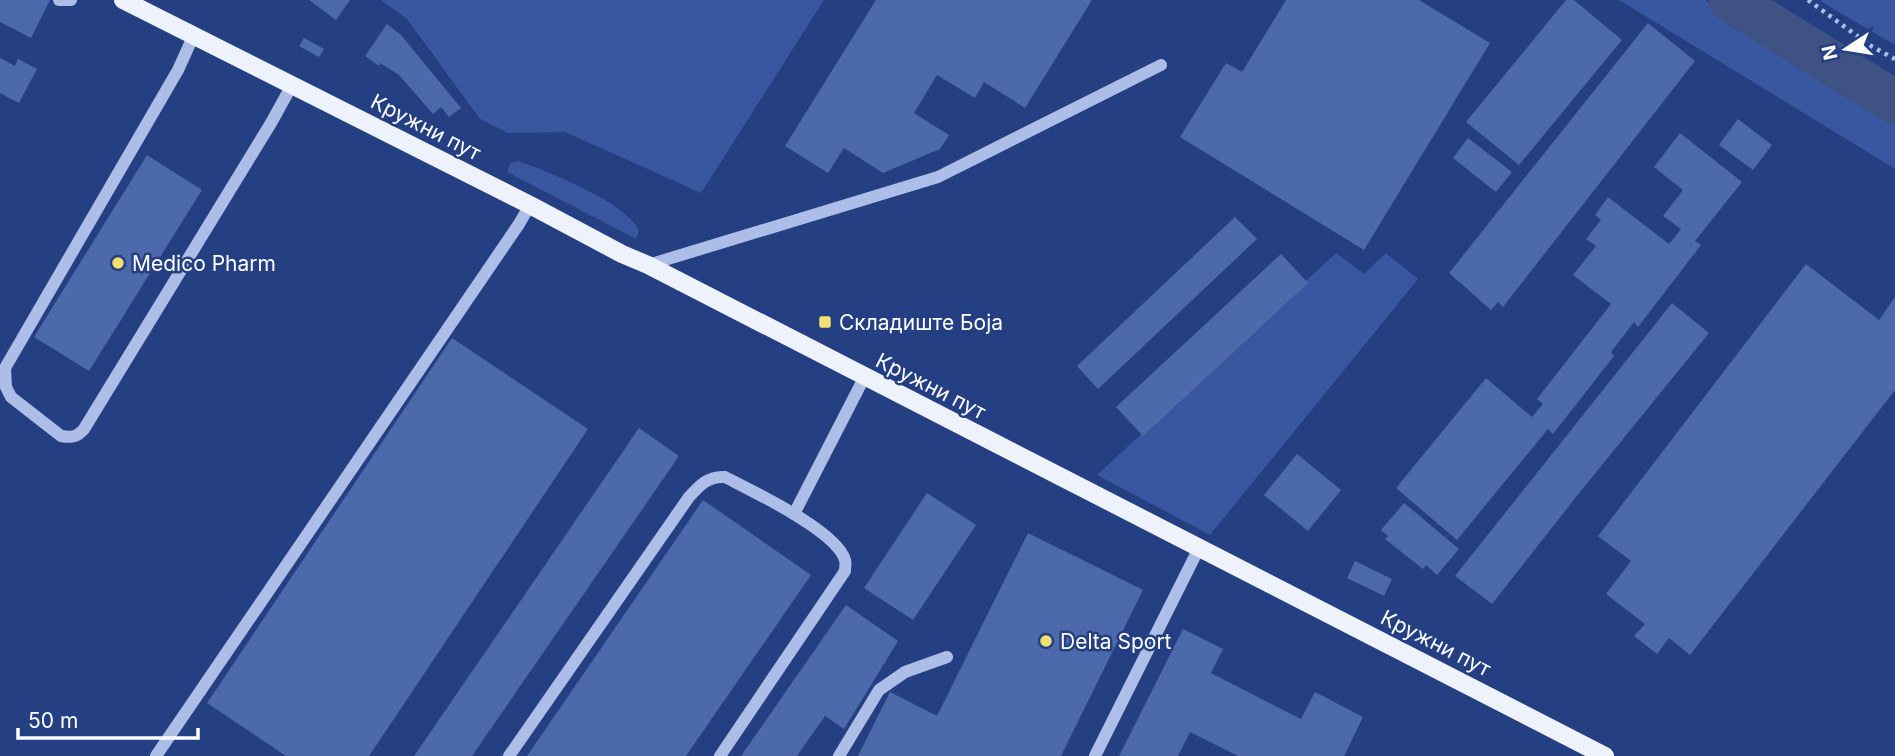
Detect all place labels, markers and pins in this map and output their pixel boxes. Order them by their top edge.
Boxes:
place label: Medico Pharm [132,251,276,276]
marker: Medico Pharm [110,255,126,271]
place label: Складиште Боја [839,310,1003,335]
marker: Складиште Боја [817,314,833,330]
place label: Delta Sport [1060,629,1172,654]
marker: Delta Sport [1038,633,1054,649]

